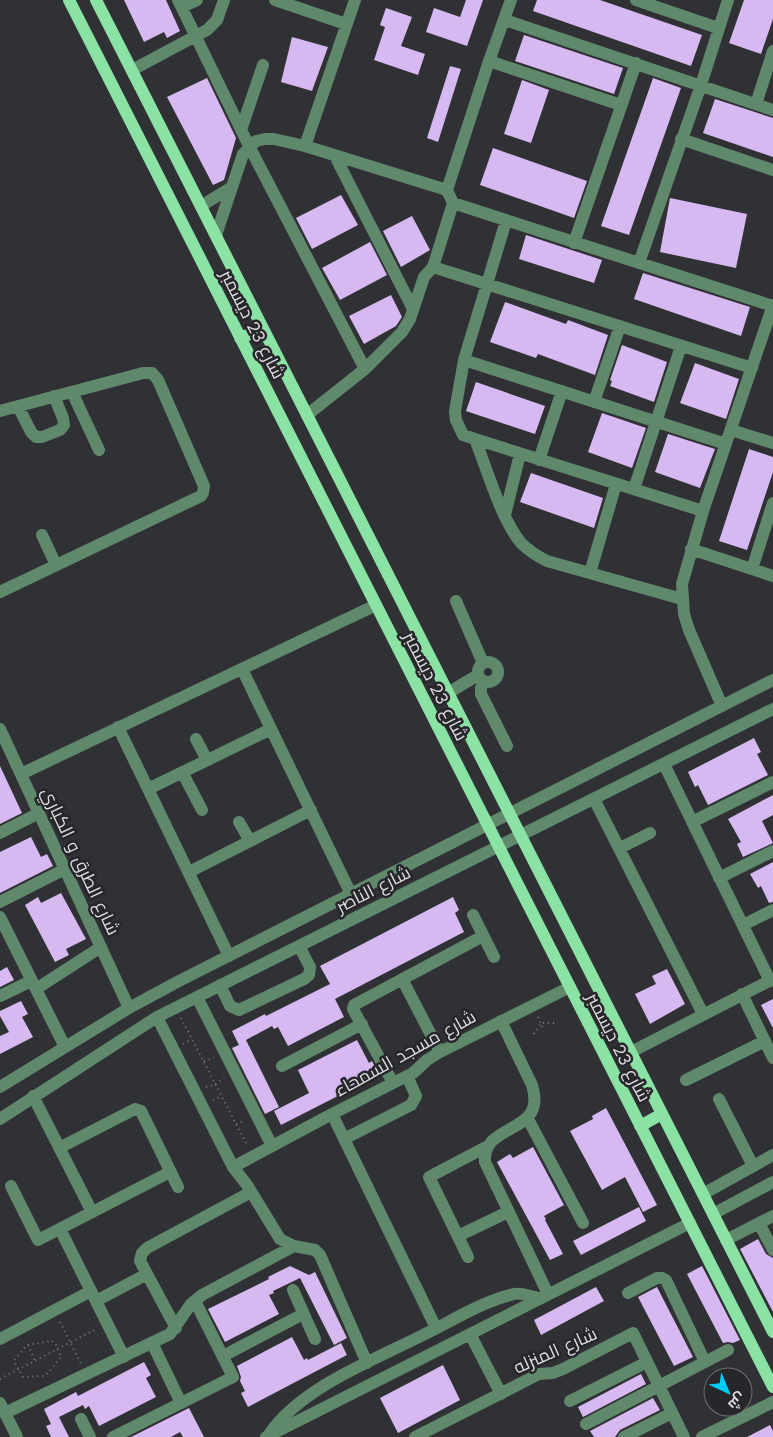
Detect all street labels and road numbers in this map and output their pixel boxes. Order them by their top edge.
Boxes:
street label: شارع 23 ديسمبر [214,265,290,383]
street label: شارع 23 ديسمبر [397,627,473,745]
street label: شارع الطرق و الكباري [34,784,124,940]
street label: شارع الناصر [331,861,415,919]
street label: شارع 23 ديسمبر [580,988,656,1106]
street label: شارع مسجد السمحاء [331,1006,480,1102]
street label: شارع المنزله [510,1322,601,1380]

